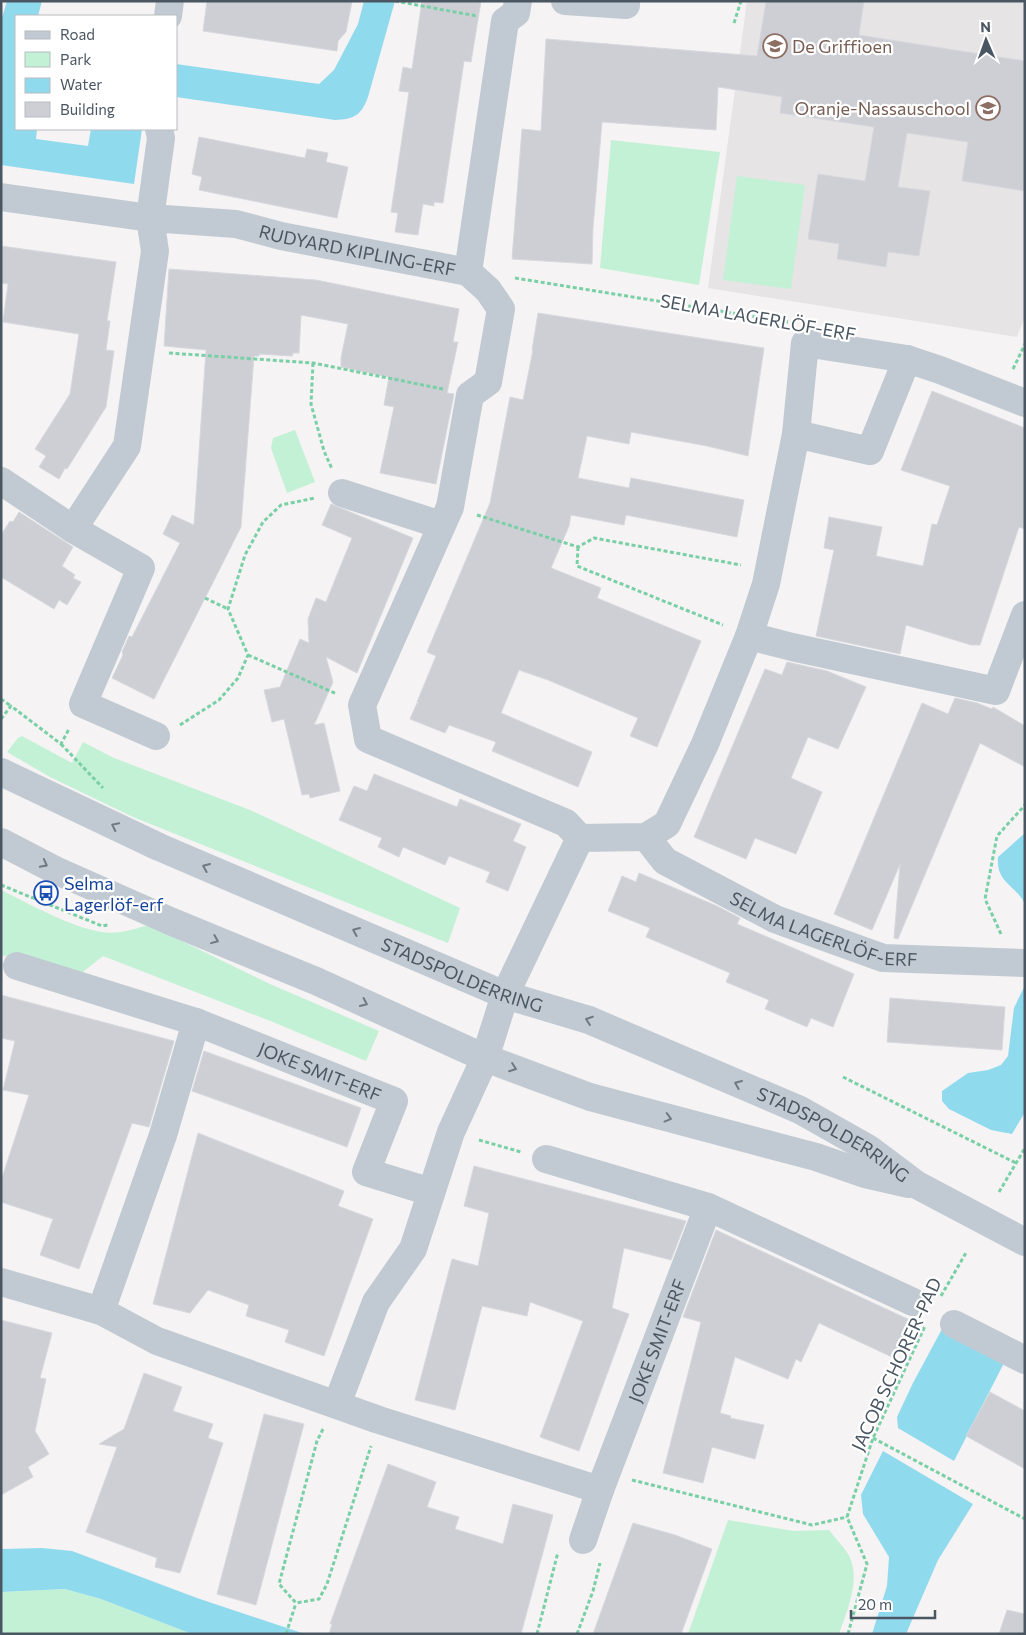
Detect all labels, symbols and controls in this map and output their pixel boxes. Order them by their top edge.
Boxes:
legend [15,15,178,130]
north arrow [961,15,1011,65]
text: N [980,18,991,35]
text: Road [60,25,95,43]
school or university icon: De Griffioen [762,33,788,59]
place label: De Griffioen [792,35,892,57]
text: Park [60,50,91,68]
text: Water [60,75,102,93]
school or university icon: Oranje-Nassauschool [975,95,1001,121]
place label: Oranje-Nassauschool [795,97,970,119]
text: Building [60,100,115,118]
street label: RUDYARD KIPLING-ERF [257,220,458,280]
street label: SELMA LAGERLÖF-ERF [659,289,857,345]
one-way arrow [111,822,120,832]
one-way arrow [39,858,48,868]
one-way arrow [202,863,211,873]
place label: Selma Lagerlöf-erf [64,872,164,915]
bus stop icon: Selma Lagerlöf-erf [33,880,59,906]
street label: SELMA LAGERLÖF-ERF [726,886,918,970]
one-way arrow [352,926,360,936]
street label: STADSPOLDERRING [378,932,546,1017]
one-way arrow [210,933,219,944]
one-way arrow [359,996,368,1007]
one-way arrow [585,1016,593,1026]
street label: JOKE SMIT-ERF [255,1037,385,1106]
one-way arrow [508,1062,517,1072]
one-way arrow [734,1079,743,1090]
street label: STADSPOLDERRING [754,1082,914,1187]
one-way arrow [663,1112,671,1122]
street label: JACOB SCHORER-PAD [846,1274,946,1454]
street label: JOKE SMIT-ERF [624,1276,691,1405]
scale bar [851,1588,935,1620]
text: 20 m [858,1595,892,1613]

